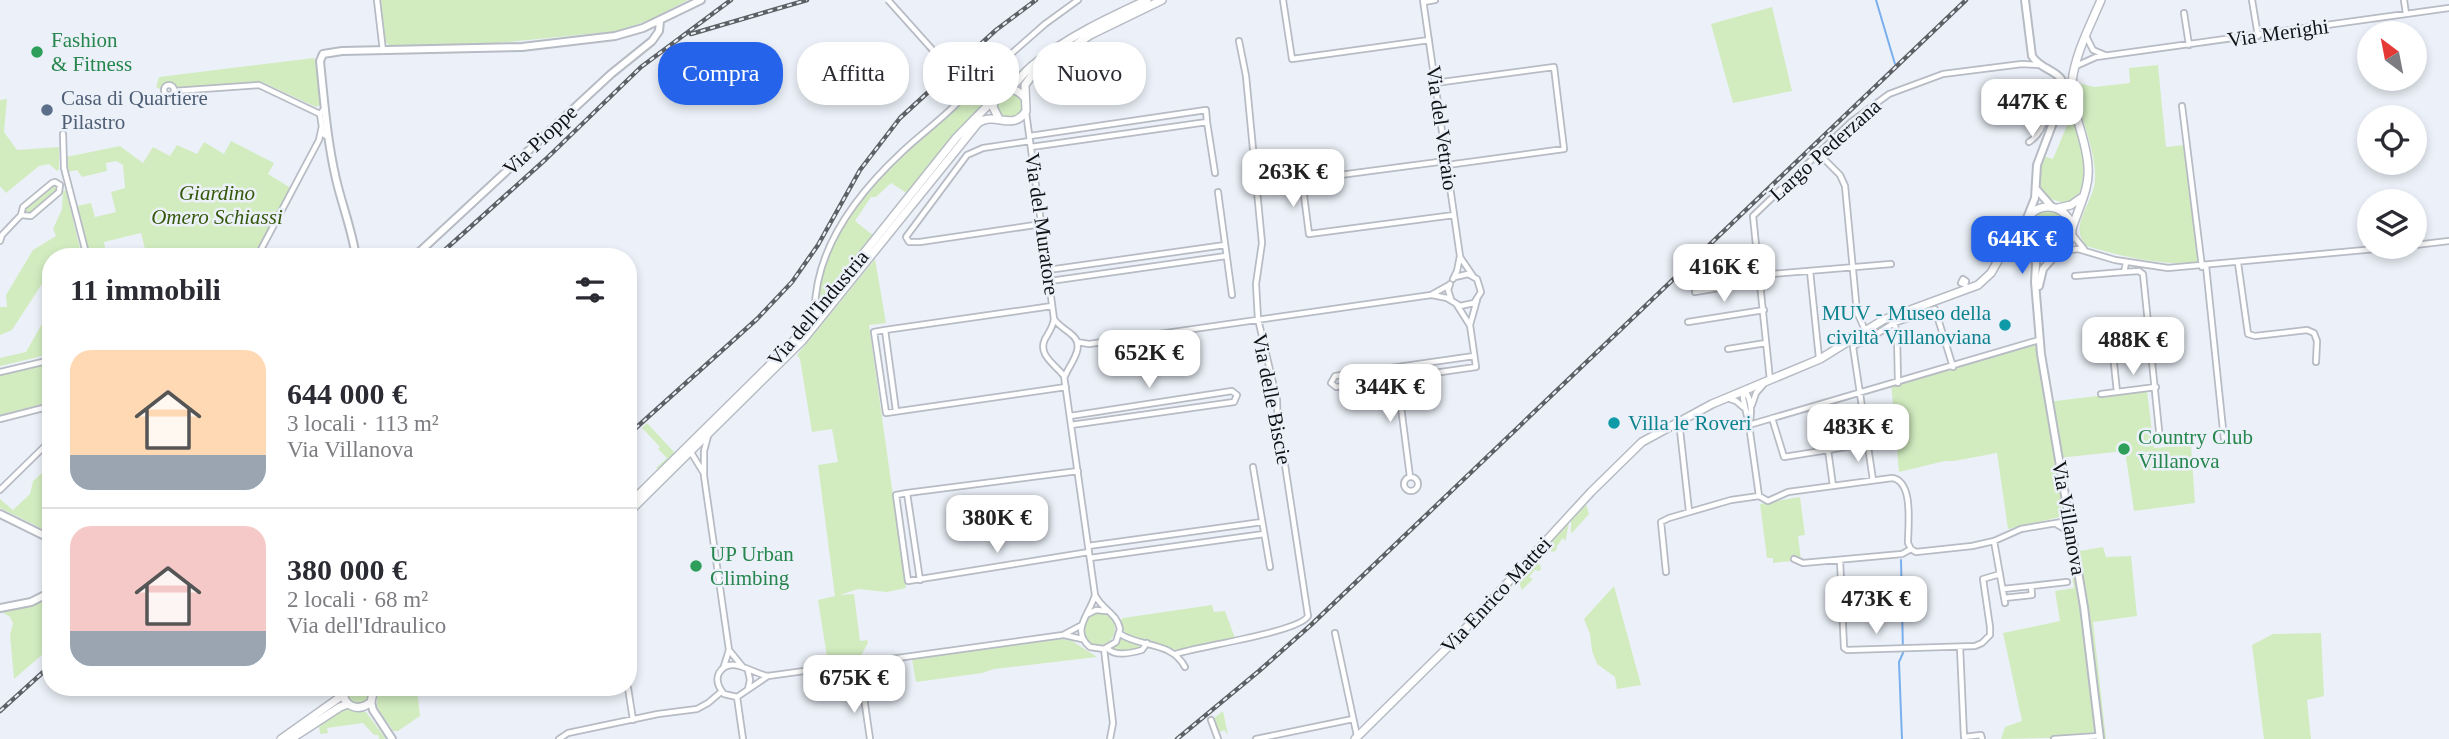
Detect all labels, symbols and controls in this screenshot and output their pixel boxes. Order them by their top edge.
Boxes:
street label: Via Merighi [2226,14,2330,52]
north arrow [2357,21,2427,91]
map controls [2357,21,2427,259]
place label: Fashion & Fitness [51,28,132,76]
chip: Compra [658,42,783,105]
chip: Affitta [797,42,909,105]
chip: Filtri [923,42,1019,105]
chip: Nuovo [1033,42,1146,105]
marker: Fashion & Fitness [29,44,45,60]
street label: Via del Vetraio [1421,64,1463,192]
pin: 447K € [1975,80,2089,139]
place label: Casa di Quartiere Pilastro [61,86,208,134]
text: 447K € [1997,89,2067,114]
street label: Largo Pederzana [1764,93,1886,206]
street label: Via Pioppe [498,100,582,180]
marker: Casa di Quartiere Pilastro [39,102,55,118]
button: locate [2357,105,2427,175]
pin: 263K € [1236,150,1350,209]
street label: Via del Muratore [1020,151,1064,297]
text: 263K € [1258,159,1328,184]
park label: Giardino Omero Schiassi [151,181,283,229]
button: layers [2357,189,2427,259]
pin: 644K € [1965,216,2079,276]
text: 644K € [1987,226,2057,251]
pin: 416K € [1667,244,1781,304]
street label: Via dell'Industria [762,245,874,371]
text: 416K € [1689,254,1759,279]
icon: filters [571,271,609,309]
text: 11 immobili [70,273,221,306]
place label: MUV - Museo della civiltà Villanoviana [1822,301,1992,349]
marker: MUV - Museo della civiltà Villanoviana [1997,317,2013,333]
pin: 488K € [2076,318,2190,377]
text: 488K € [2098,327,2168,352]
pin: 652K € [1092,330,1206,390]
street label: Via delle Biscie [1248,331,1296,467]
text: 652K € [1114,340,1184,365]
pin: 344K € [1333,364,1447,424]
text: 344K € [1355,374,1425,399]
text: 644 000 € [287,377,407,410]
icon: home [126,378,210,462]
pin: 483K € [1801,405,1915,464]
text: 3 locali · 113 m² [287,411,439,436]
place label: Villa le Roveri [1628,411,1752,435]
text: 483K € [1823,414,1893,439]
marker: Villa le Roveri [1606,415,1622,431]
place label: Country Club Villanova [2138,425,2253,473]
text: Via Villanova [287,437,413,462]
marker: Country Club Villanova [2116,441,2132,457]
street label: Via Villanova [2047,459,2091,578]
pin: 380K € [940,496,1054,555]
text: 380K € [962,505,1032,530]
street label: Via Enrico Mattei [1436,532,1556,658]
place label: UP Urban Climbing [710,542,794,590]
text: 380 000 € [287,553,407,586]
icon: home [126,554,210,638]
marker: UP Urban Climbing [688,558,704,574]
pin: 473K € [1819,576,1933,636]
text: 473K € [1841,586,1911,611]
text: 2 locali · 68 m² [287,587,428,612]
text: Via dell'Idraulico [287,613,446,638]
pin: 675K € [797,656,911,715]
text: 675K € [819,665,889,690]

